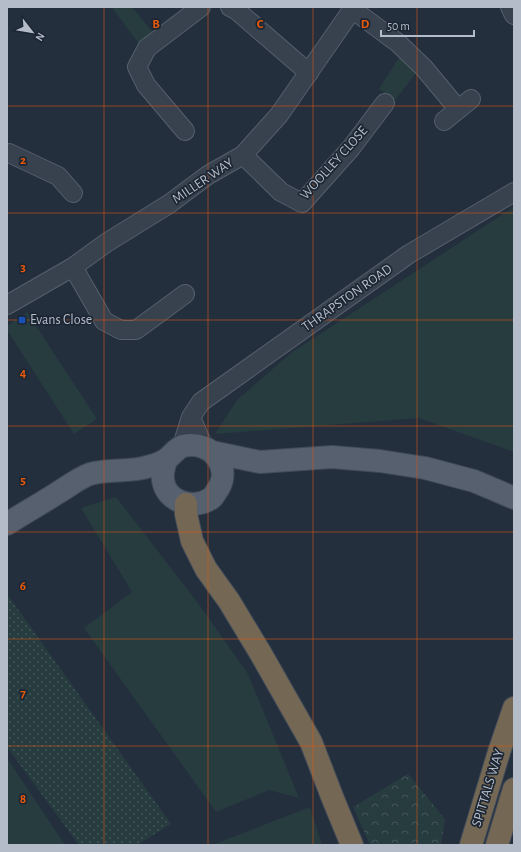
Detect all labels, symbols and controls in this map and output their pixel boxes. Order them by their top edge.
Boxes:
north arrow [12,12,52,52]
scale bar [381,12,474,38]
text: B [152,18,160,31]
text: C [257,18,264,31]
text: D [361,18,370,31]
text: 50 m [387,20,410,32]
text: N [33,31,47,43]
street label: WOOLLEY CLOSE [298,124,370,202]
text: 2 [20,154,26,167]
street label: MILLER WAY [170,155,237,206]
text: 3 [20,261,26,274]
street label: THRAPSTON ROAD [299,262,395,334]
place label: Evans Close [30,313,92,327]
marker: Evans Close [17,315,27,325]
text: 4 [20,367,27,380]
text: 5 [20,474,26,487]
text: 6 [20,580,26,593]
text: 7 [20,687,26,700]
street label: SPITTALS WAY [470,747,507,828]
text: 8 [20,793,26,806]

